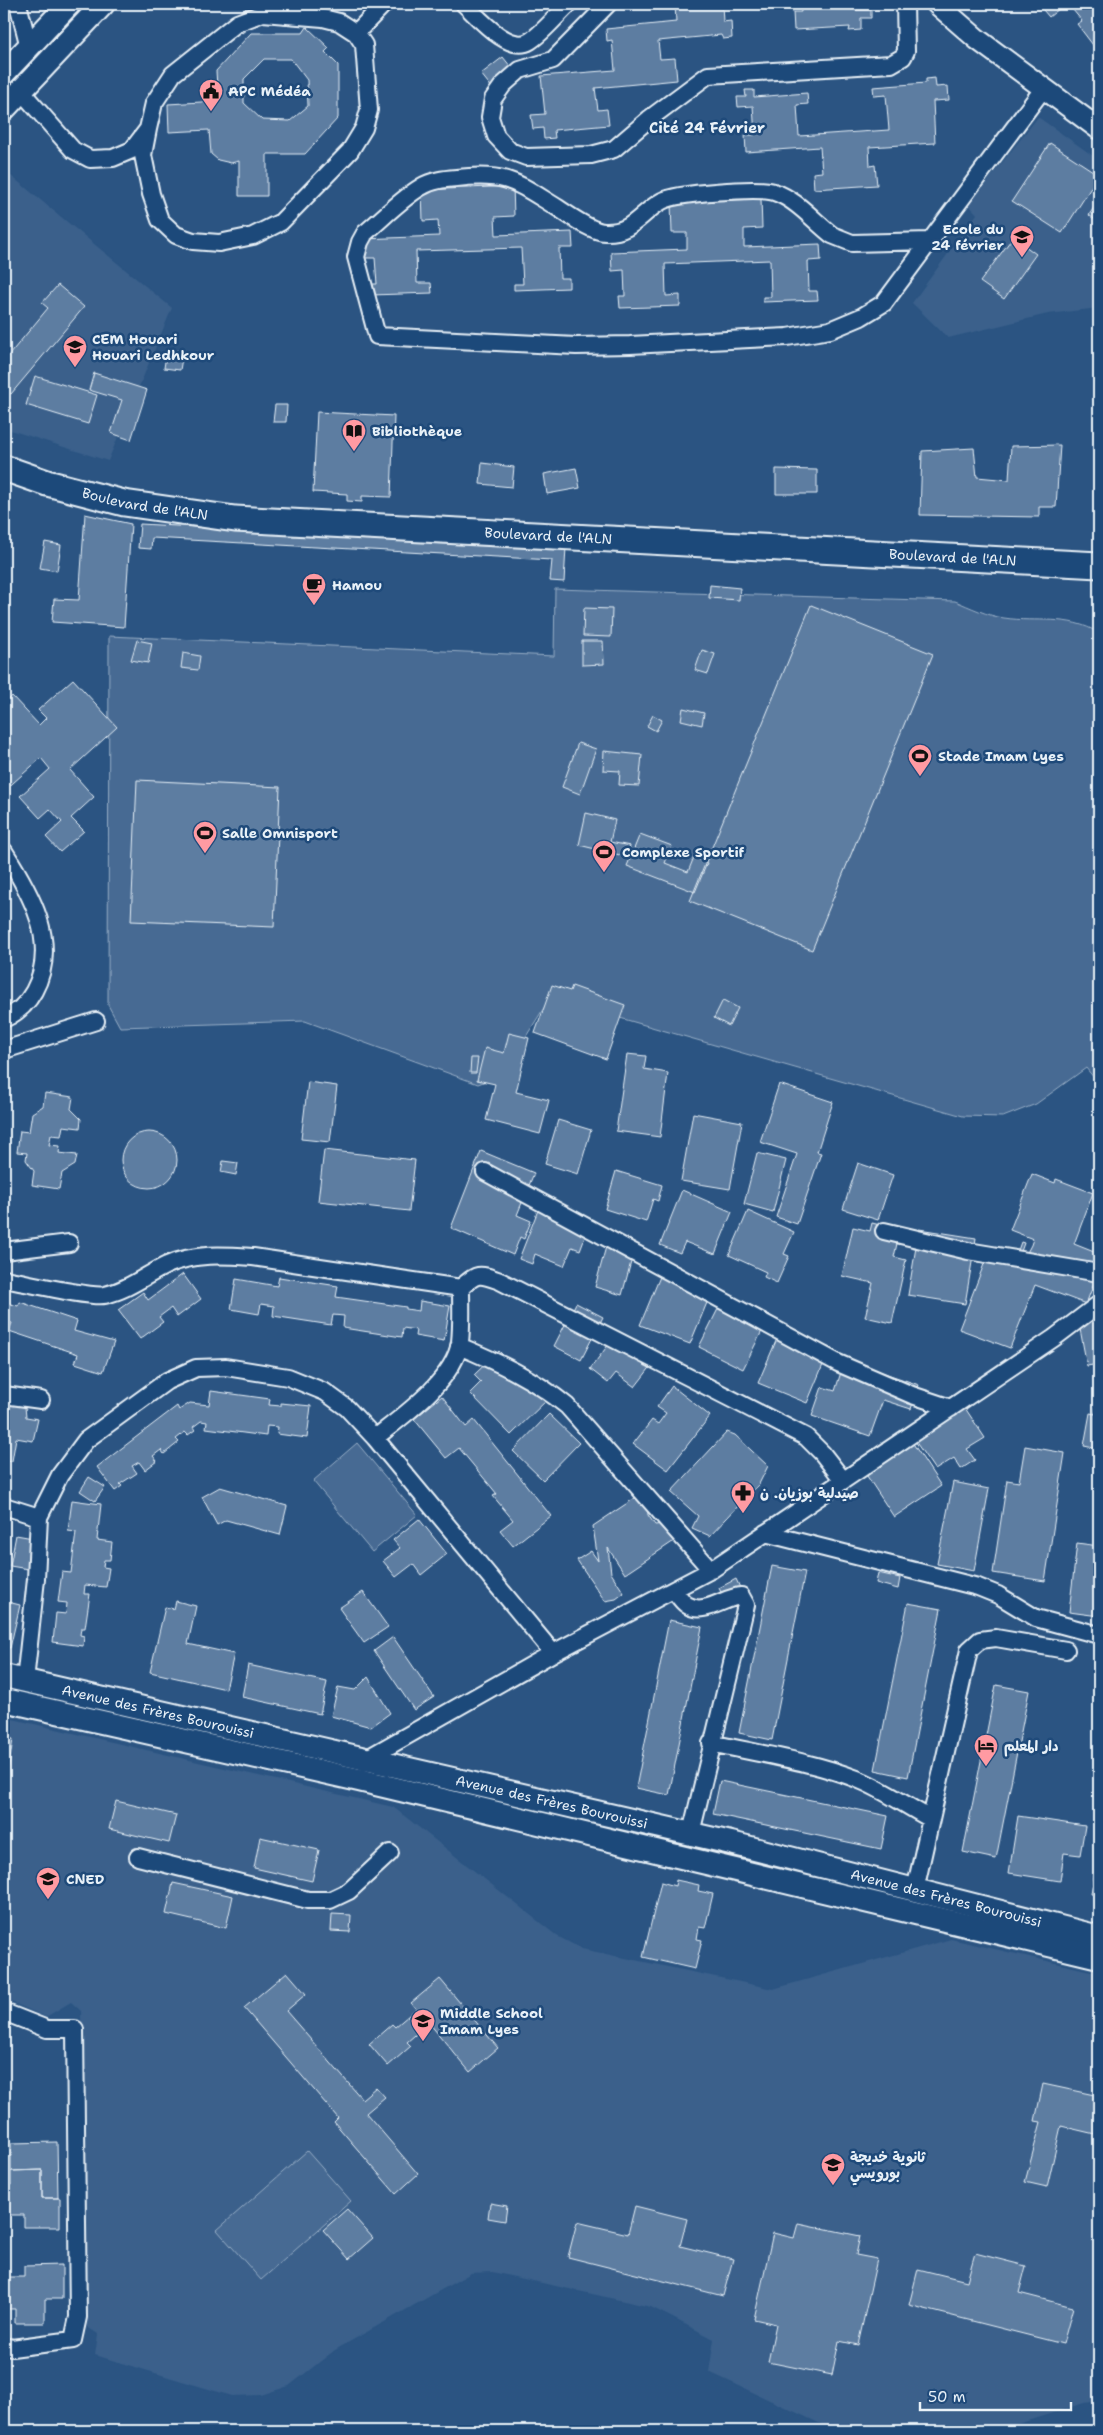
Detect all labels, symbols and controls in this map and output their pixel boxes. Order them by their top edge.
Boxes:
public building icon: APC Médéa [198,78,224,112]
place label: APC Médéa [228,82,311,100]
district label: Cité 24 Février [649,118,765,138]
place label: Ecole du 24 février [931,220,1004,254]
school or university icon: Ecole du 24 février [1009,224,1035,258]
place label: CEM Houari Houari Ledhkour [92,330,215,364]
school or university icon: CEM Houari Houari Ledhkour [62,334,88,368]
library icon: Bibliothèque [341,418,367,452]
place label: Bibliothèque [372,422,462,440]
street label: Boulevard de l'ALN [80,483,209,524]
street label: Boulevard de l'ALN [484,523,613,548]
street label: Boulevard de l'ALN [888,545,1017,570]
cafe icon: Hamou [301,572,327,606]
place label: Hamou [332,576,382,594]
sports icon: Stade Imam Lyes [907,743,933,777]
place label: Stade Imam Lyes [938,747,1064,765]
sports icon: Salle Omnisport [192,820,218,854]
place label: Salle Omnisport [222,824,338,842]
sports icon: Complexe Sportif [591,839,617,873]
place label: Complexe Sportif [622,843,745,861]
pharmacy icon: صيدلية بوزيان. ن [730,1480,756,1514]
place label: صيدلية بوزيان. ن [760,1484,859,1503]
street label: Avenue des Frères Bourouissi [60,1681,256,1742]
hotel icon: دار المعلم [973,1733,999,1767]
place label: دار المعلم [1004,1737,1058,1757]
street label: Avenue des Frères Bourouissi [454,1771,650,1833]
street label: Avenue des Frères Bourouissi [849,1865,1044,1931]
school or university icon: CNED [35,1866,61,1900]
place label: CNED [66,1870,105,1888]
place label: Middle School Imam Lyes [440,2004,543,2038]
school or university icon: Middle School Imam Lyes [410,2008,436,2042]
place label: ثانوية خديجة بورويسي [850,2148,926,2186]
school or university icon: ثانوية خديجة بورويسي [820,2152,846,2186]
scale bar [920,2380,1072,2412]
text: 50 m [928,2387,966,2407]

